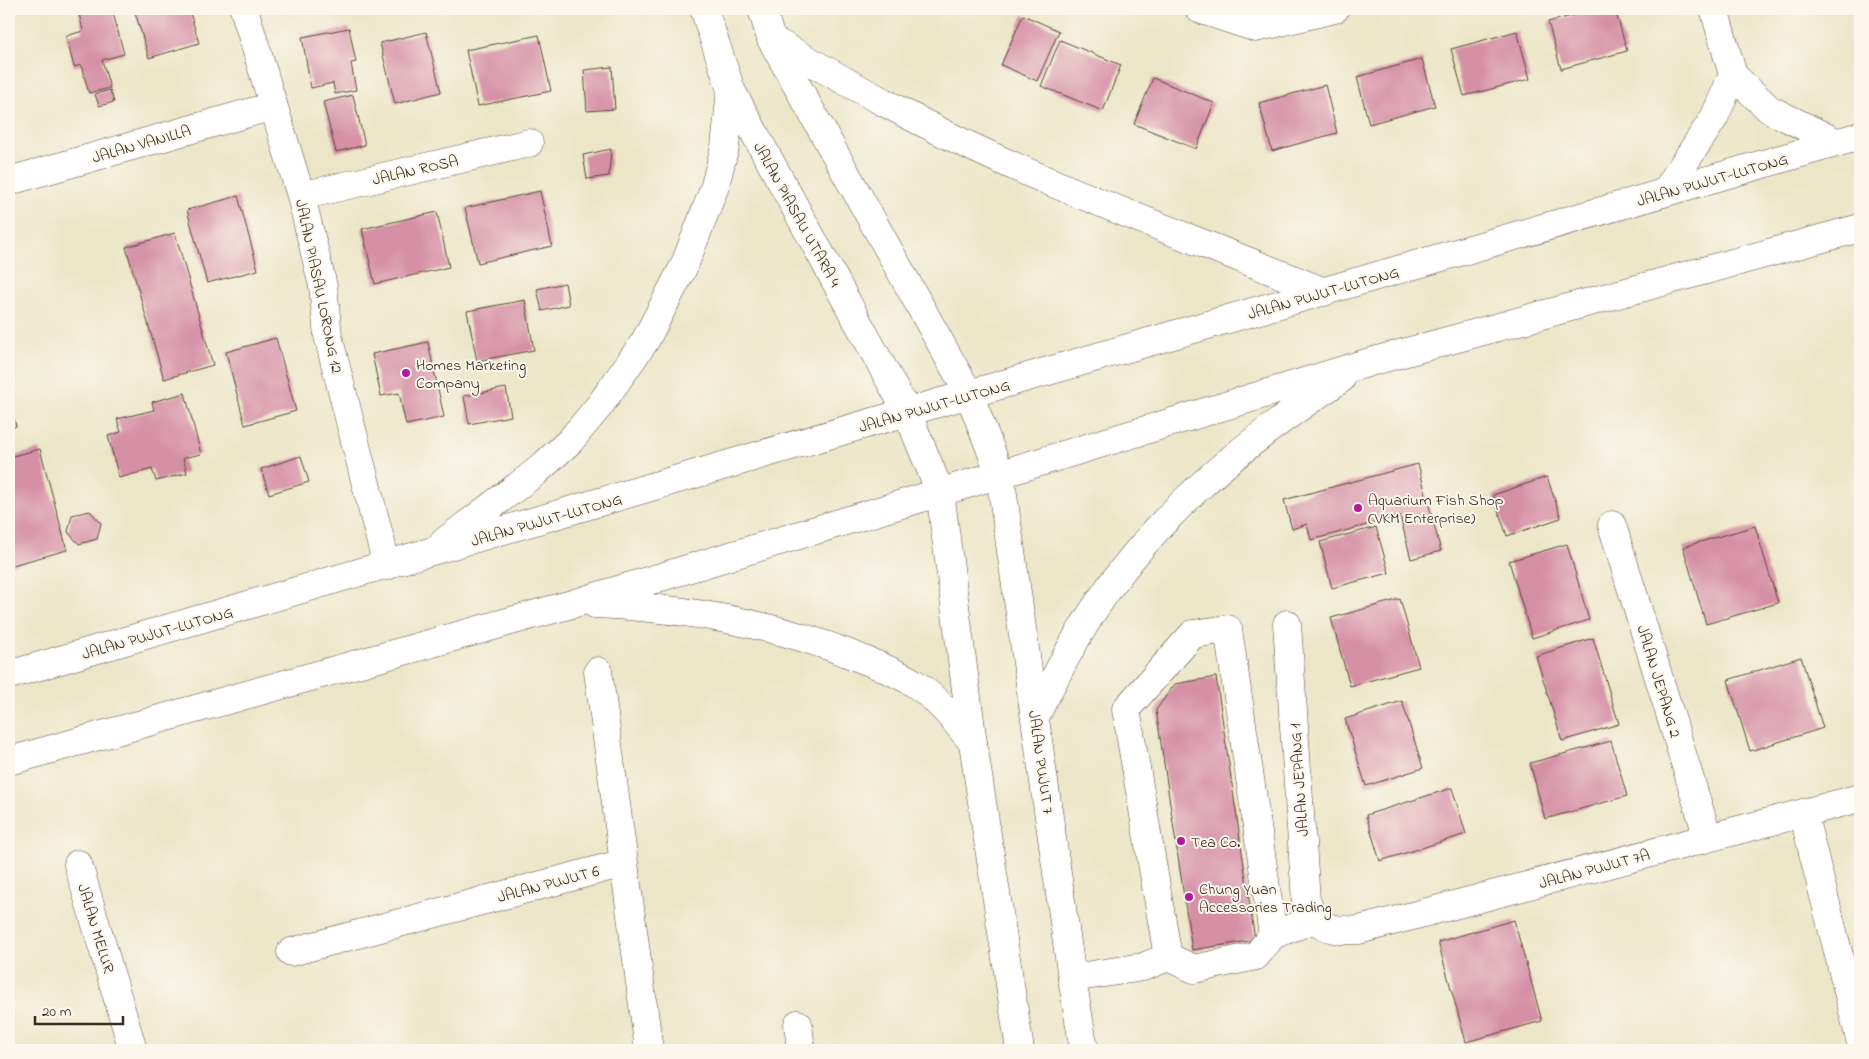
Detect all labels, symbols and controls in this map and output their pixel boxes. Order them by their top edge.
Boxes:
street label: JALAN VANILLA [89,119,194,170]
street label: JALAN PIASAU UTARA 4 [746,138,846,292]
street label: JALAN PUJUT-LUTONG [1634,148,1791,214]
street label: JALAN ROSA [370,149,461,193]
street label: JALAN PIASAU LORONG 12 [288,197,348,376]
street label: JALAN PUJUT-LUTONG [1245,261,1402,327]
place label: Homes Marketing Company [416,354,526,396]
marker: Homes Marketing Company [400,367,412,379]
street label: JALAN PUJUT-LUTONG [856,374,1013,440]
street label: JALAN PUJUT-LUTONG [468,488,625,554]
place label: Aquarium Fish Shop (VKM Enterprise) [1368,489,1504,531]
marker: Aquarium Fish Shop (VKM Enterprise) [1352,502,1364,514]
street label: JALAN PUJUT-LUTONG [79,601,236,667]
street label: JALAN JEPANG 2 [1630,622,1687,741]
street label: JALAN PUJUT 7 [1021,709,1059,816]
street label: JALAN JEPANG 1 [1284,722,1316,837]
place label: Tea Co. [1191,831,1240,855]
marker: Tea Co. [1175,835,1187,847]
street label: JALAN PUJUT 7A [1536,844,1653,896]
street label: JALAN PUJUT 6 [495,860,602,910]
place label: Chung Yuan Accessories Trading [1199,878,1332,920]
street label: JALAN MELUR [70,881,120,976]
marker: Chung Yuan Accessories Trading [1183,891,1195,903]
scale bar [35,994,122,1026]
text: 20 m [42,1001,72,1023]

